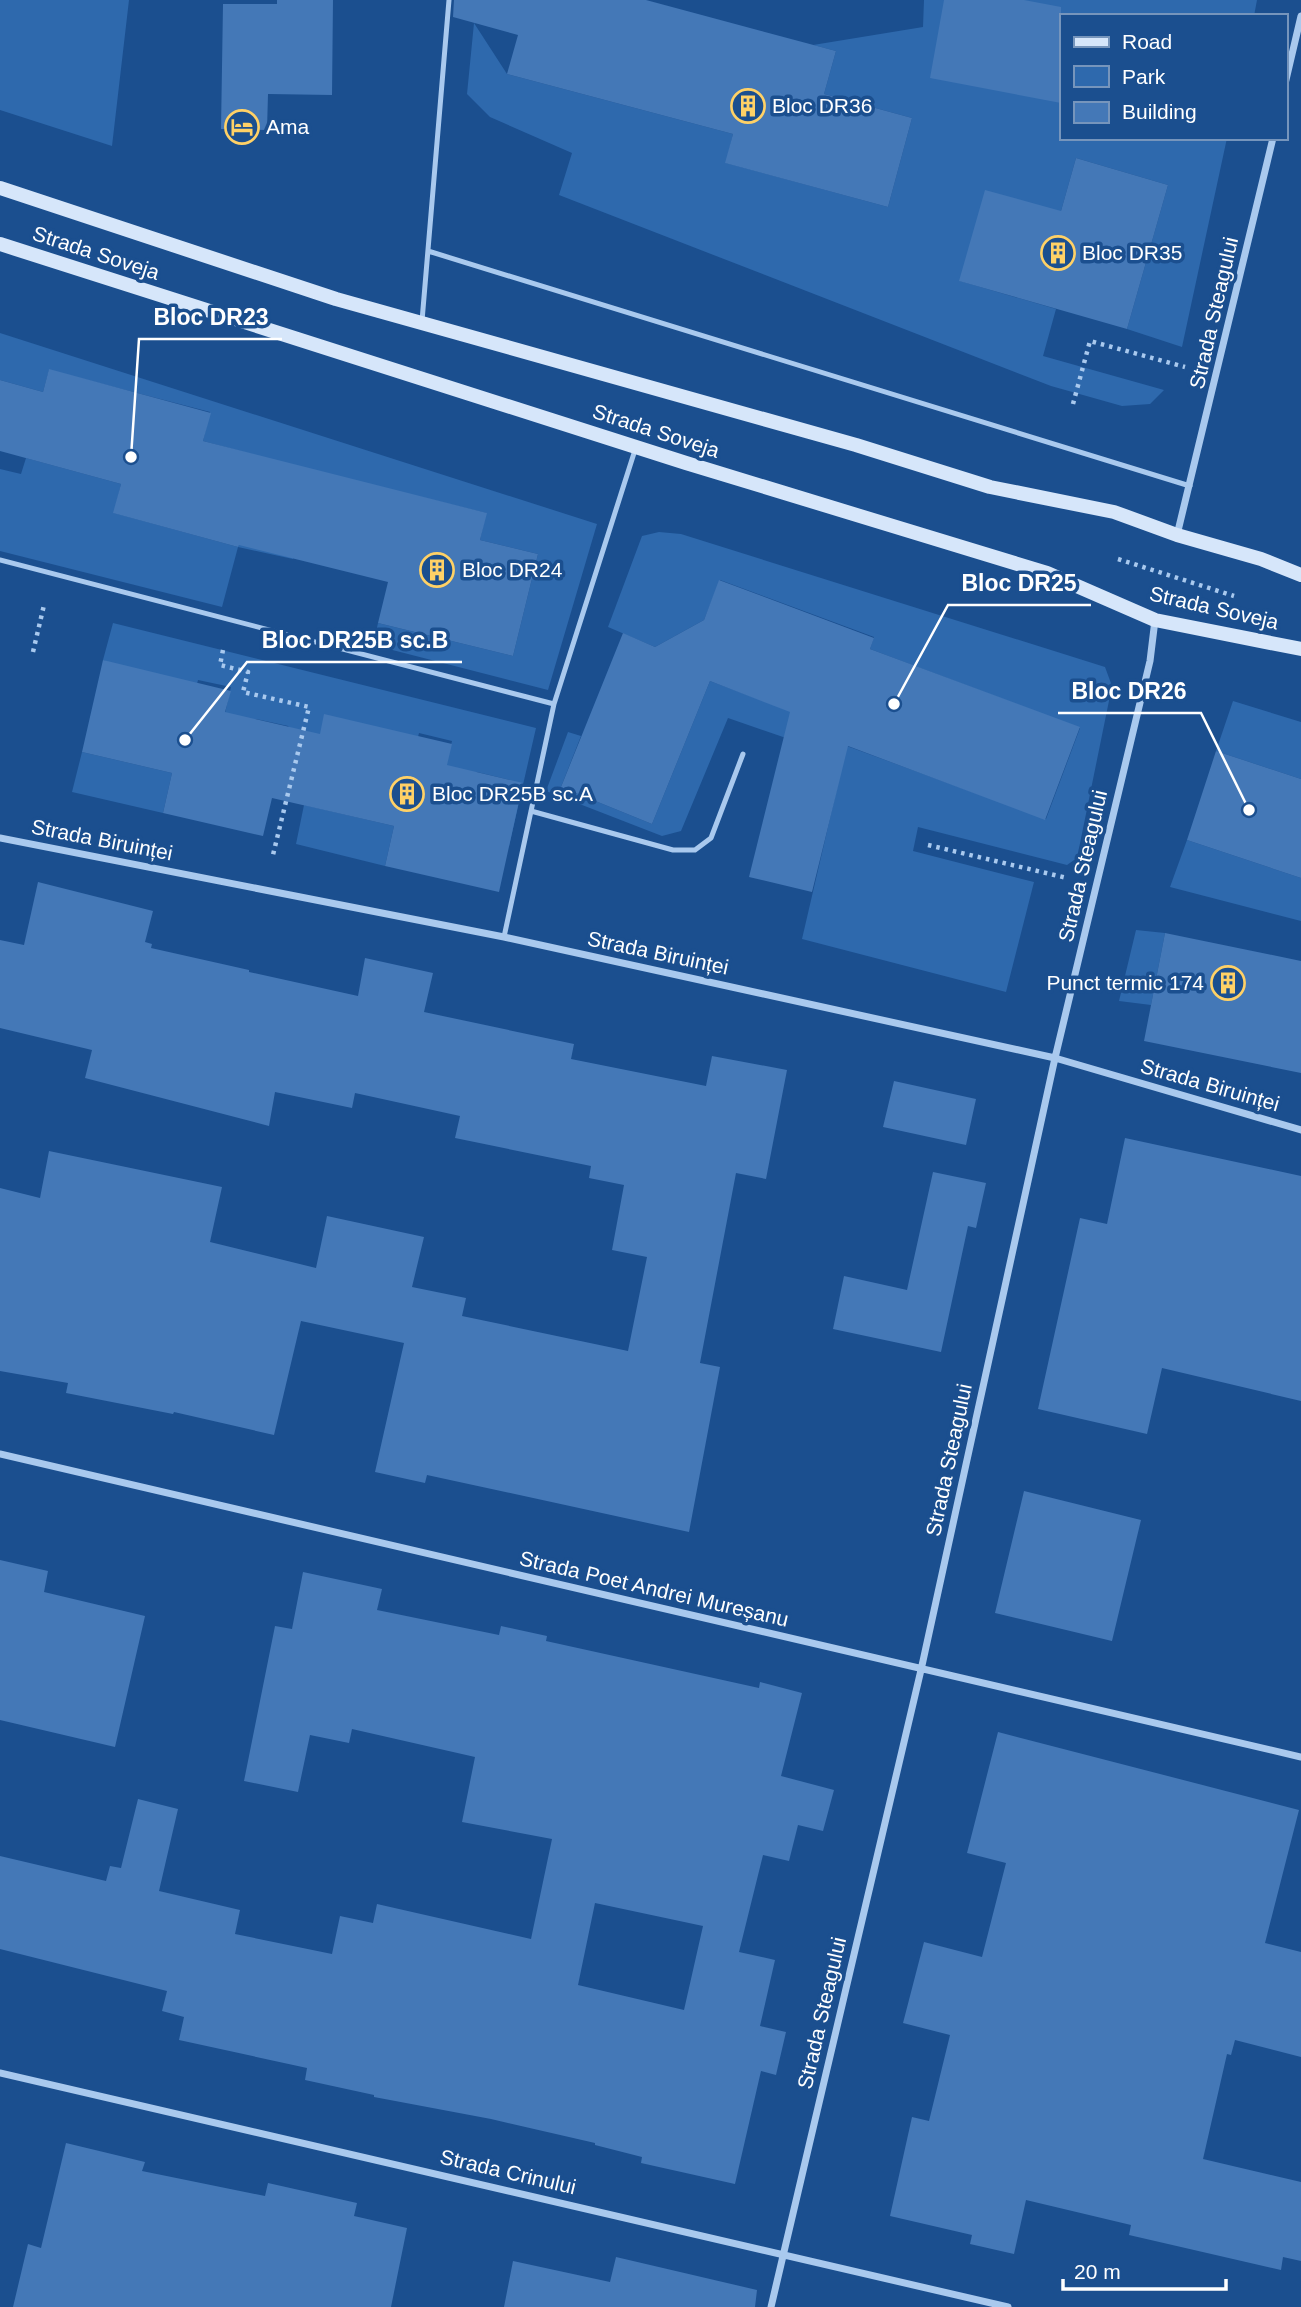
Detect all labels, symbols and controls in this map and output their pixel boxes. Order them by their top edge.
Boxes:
legend [1060,14,1287,140]
text: Road [1122,30,1172,53]
text: Park [1122,65,1166,88]
building icon: Bloc DR36 [729,87,767,125]
place label: Bloc DR36 [772,94,872,117]
text: Building [1122,100,1197,123]
hotel icon: Ama [223,108,261,146]
place label: Ama [266,115,310,138]
street label: Strada Soveja [30,221,163,284]
building icon: Bloc DR35 [1039,234,1077,272]
street label: Strada Steagului [1185,235,1242,391]
place label: Bloc DR35 [1082,241,1182,264]
callout: Bloc DR23 [139,295,282,339]
text: Bloc DR23 [153,304,269,330]
street label: Strada Soveja [590,399,723,462]
building icon: Bloc DR24 [418,551,456,589]
place label: Bloc DR24 [462,558,563,581]
callout: Bloc DR25 [948,561,1091,605]
text: Bloc DR25 [961,570,1077,596]
street label: Strada Soveja [1147,581,1281,634]
callout: Bloc DR25B sc.B [247,618,462,662]
text: Bloc DR25B sc.B [262,627,448,653]
callout: Bloc DR26 [1058,669,1201,713]
text: Bloc DR26 [1071,678,1187,704]
building icon: Bloc DR25B sc.A [388,775,426,813]
place label: Bloc DR25B sc.A [432,782,593,805]
street label: Strada Steagului [1054,788,1111,944]
street label: Strada Biruinței [29,815,175,864]
street label: Strada Biruinței [585,926,731,979]
building icon: Punct termic 174 [1209,964,1247,1002]
place label: Punct termic 174 [1046,971,1204,994]
street label: Strada Biruinței [1138,1054,1282,1115]
street label: Strada Steagului [921,1382,976,1538]
street label: Strada Poet Andrei Mureșanu [517,1546,791,1631]
street label: Strada Steagului [793,1935,850,2091]
street label: Strada Crinului [438,2145,578,2198]
scale bar [1063,2248,1226,2292]
text: 20 m [1074,2260,1121,2283]

